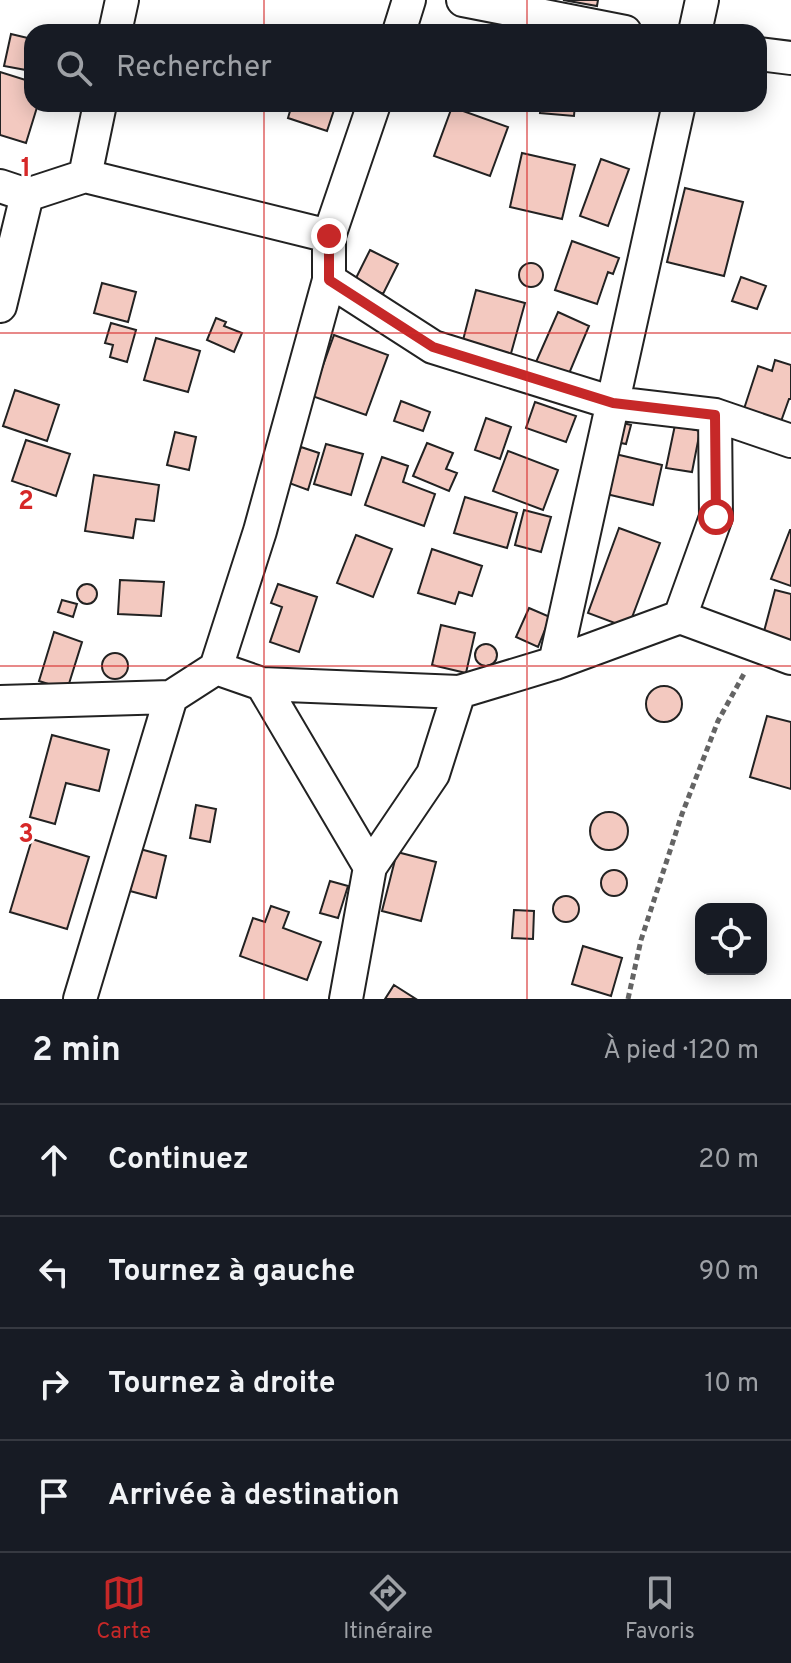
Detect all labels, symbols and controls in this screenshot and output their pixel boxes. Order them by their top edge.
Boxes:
search box [24,24,767,112]
icon: search [52,46,96,90]
text: Rechercher [116,50,272,87]
text: 1 [21,153,31,186]
route end [311,218,347,254]
text: 2 [18,486,34,519]
route start [698,499,734,535]
text: 3 [18,819,34,852]
map controls [695,903,767,975]
button: locate [695,903,767,975]
text: 2 min [32,1030,121,1073]
text: À pied · 120 m [603,1035,759,1068]
icon: ahead [32,1138,76,1182]
text: Continuez [108,1142,249,1179]
text: 20 m [698,1144,759,1177]
icon: left [32,1250,76,1294]
text: Tournez à gauche [108,1254,355,1291]
text: 90 m [699,1256,759,1289]
icon: right [32,1362,76,1406]
text: Tournez à droite [108,1366,336,1403]
text: 10 m [704,1368,759,1401]
icon: arrive [32,1474,76,1518]
text: Arrivée à destination [108,1478,400,1515]
tab: Carte [96,1571,151,1646]
tab: Itinéraire [343,1571,433,1646]
tab: Favoris [625,1571,695,1646]

